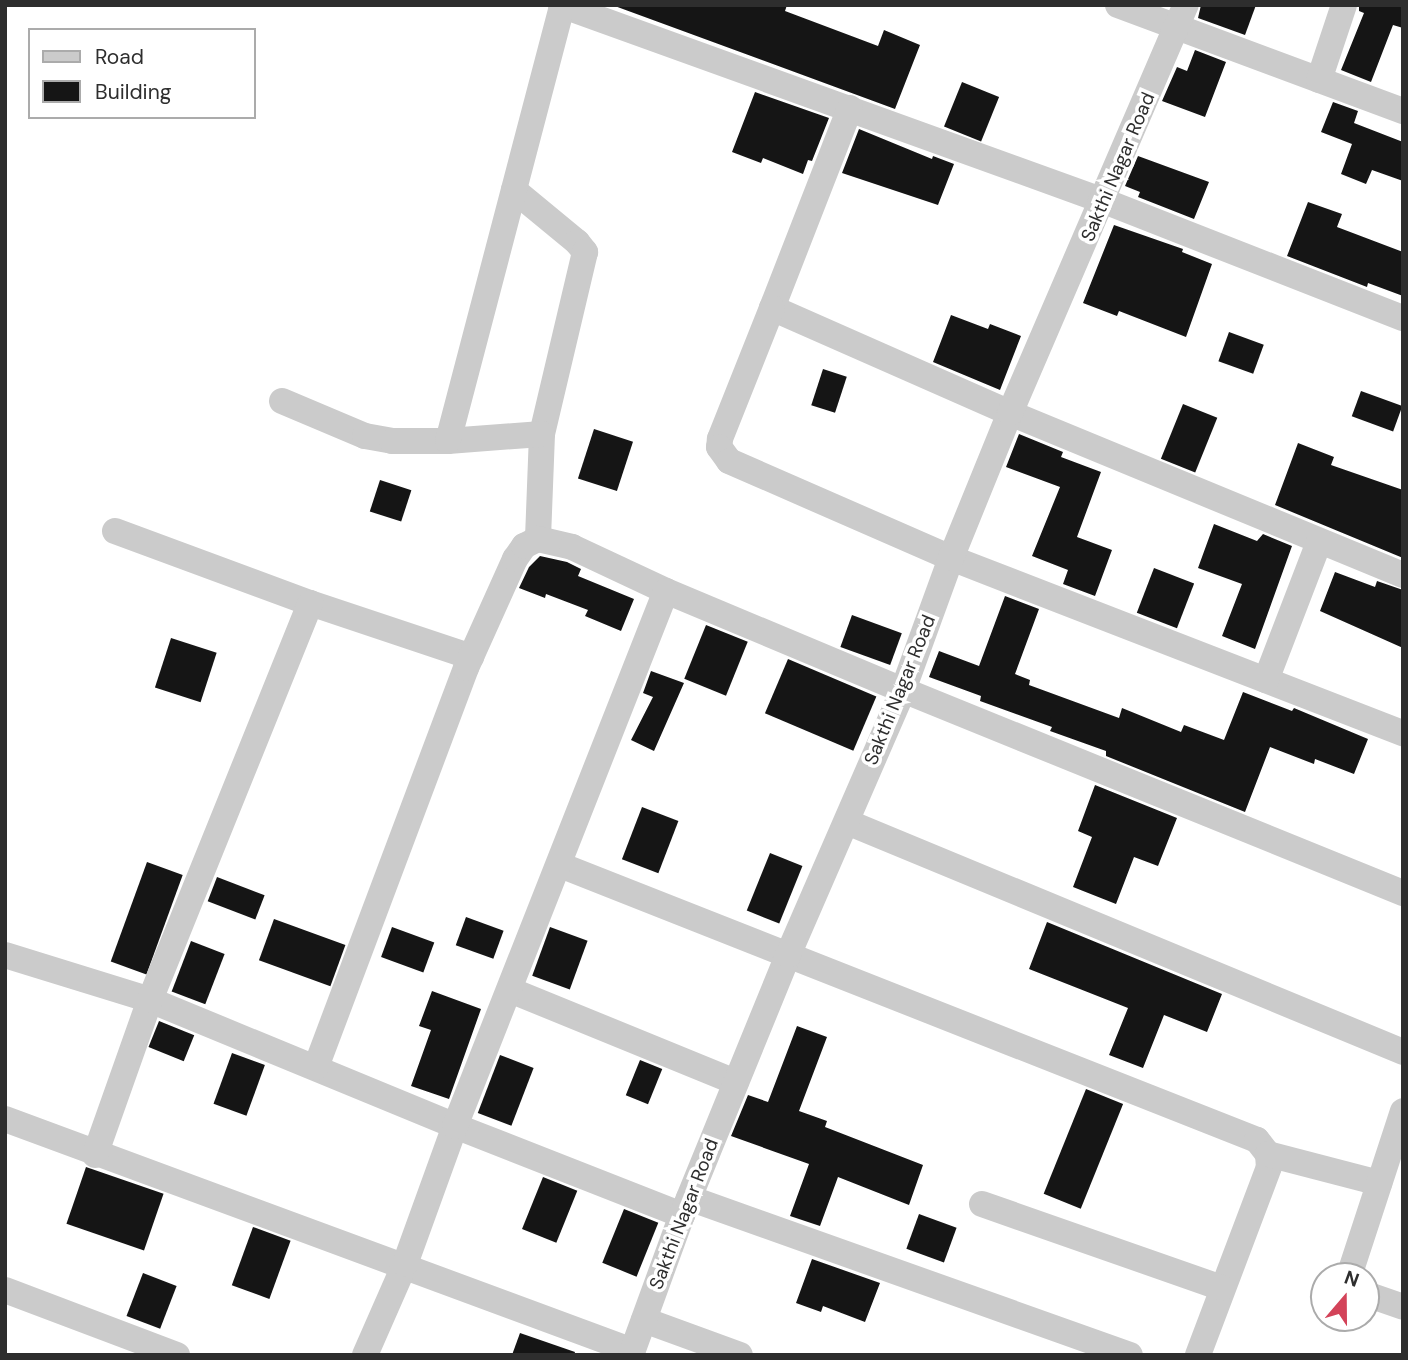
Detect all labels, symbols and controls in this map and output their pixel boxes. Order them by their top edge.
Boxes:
legend [28,28,256,119]
text: Road [95,43,144,71]
text: Building [95,78,171,106]
street label: Sakthi Nagar Road [1076,89,1160,245]
street label: Sakthi Nagar Road [860,612,940,768]
street label: Sakthi Nagar Road [645,1135,723,1293]
north arrow [1310,1262,1380,1332]
text: N [1341,1265,1362,1293]

